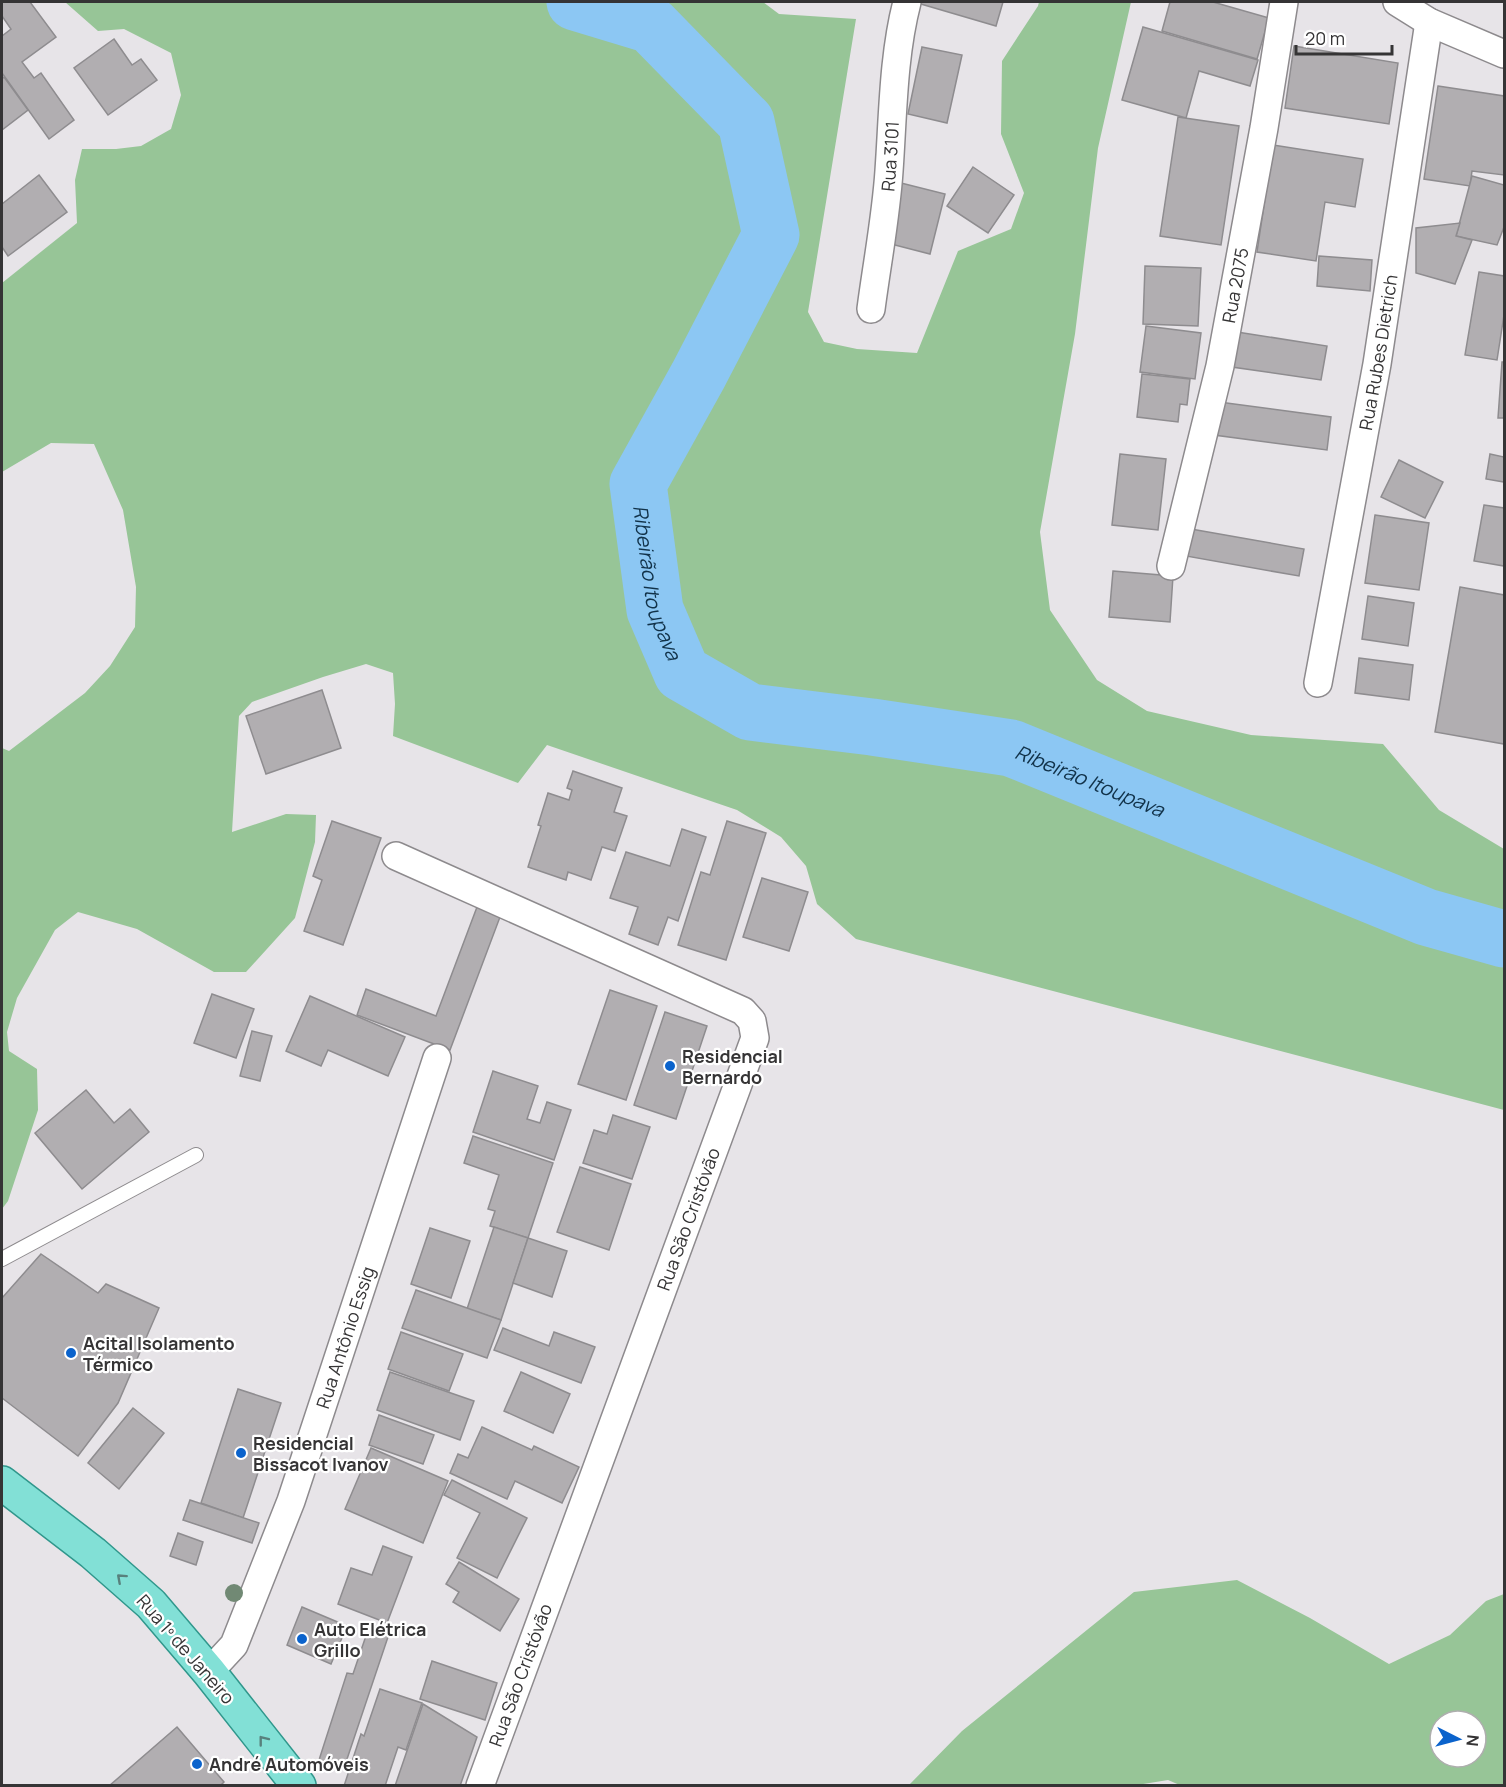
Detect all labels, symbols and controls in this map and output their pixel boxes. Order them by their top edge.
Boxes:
scale bar [1296,18,1392,56]
text: 20 m [1305,26,1345,50]
street label: Rua 3101 [875,120,904,193]
street label: Rua 2075 [1216,246,1254,325]
street label: Rua Rubes Dietrich [1353,273,1402,432]
water label: Ribeirão Itoupava [627,503,689,665]
water label: Ribeirão Itoupava [1011,738,1169,823]
place label: Residencial Bernardo [682,1044,783,1089]
marker: Residencial Bernardo [663,1059,677,1073]
street label: Rua São Cristóvão [651,1144,725,1294]
street label: Rua Antônio Essig [310,1263,380,1412]
place label: Acital Isolamento Térmico [83,1331,235,1376]
marker: Acital Isolamento Térmico [64,1346,78,1360]
place label: Residencial Bissacot Ivanov [253,1431,389,1476]
marker: Residencial Bissacot Ivanov [234,1446,248,1460]
one-way arrow [117,1574,128,1585]
street label: Rua 1º de Janeiro [132,1589,240,1709]
street label: Rua São Cristóvão [483,1600,557,1750]
place label: Auto Elétrica Grillo [314,1617,426,1662]
marker: Auto Elétrica Grillo [295,1632,309,1646]
north arrow [1428,1709,1488,1769]
text: N [1461,1734,1484,1747]
one-way arrow [259,1735,270,1746]
place label: André Automóveis [209,1752,369,1776]
marker: André Automóveis [190,1757,204,1771]

